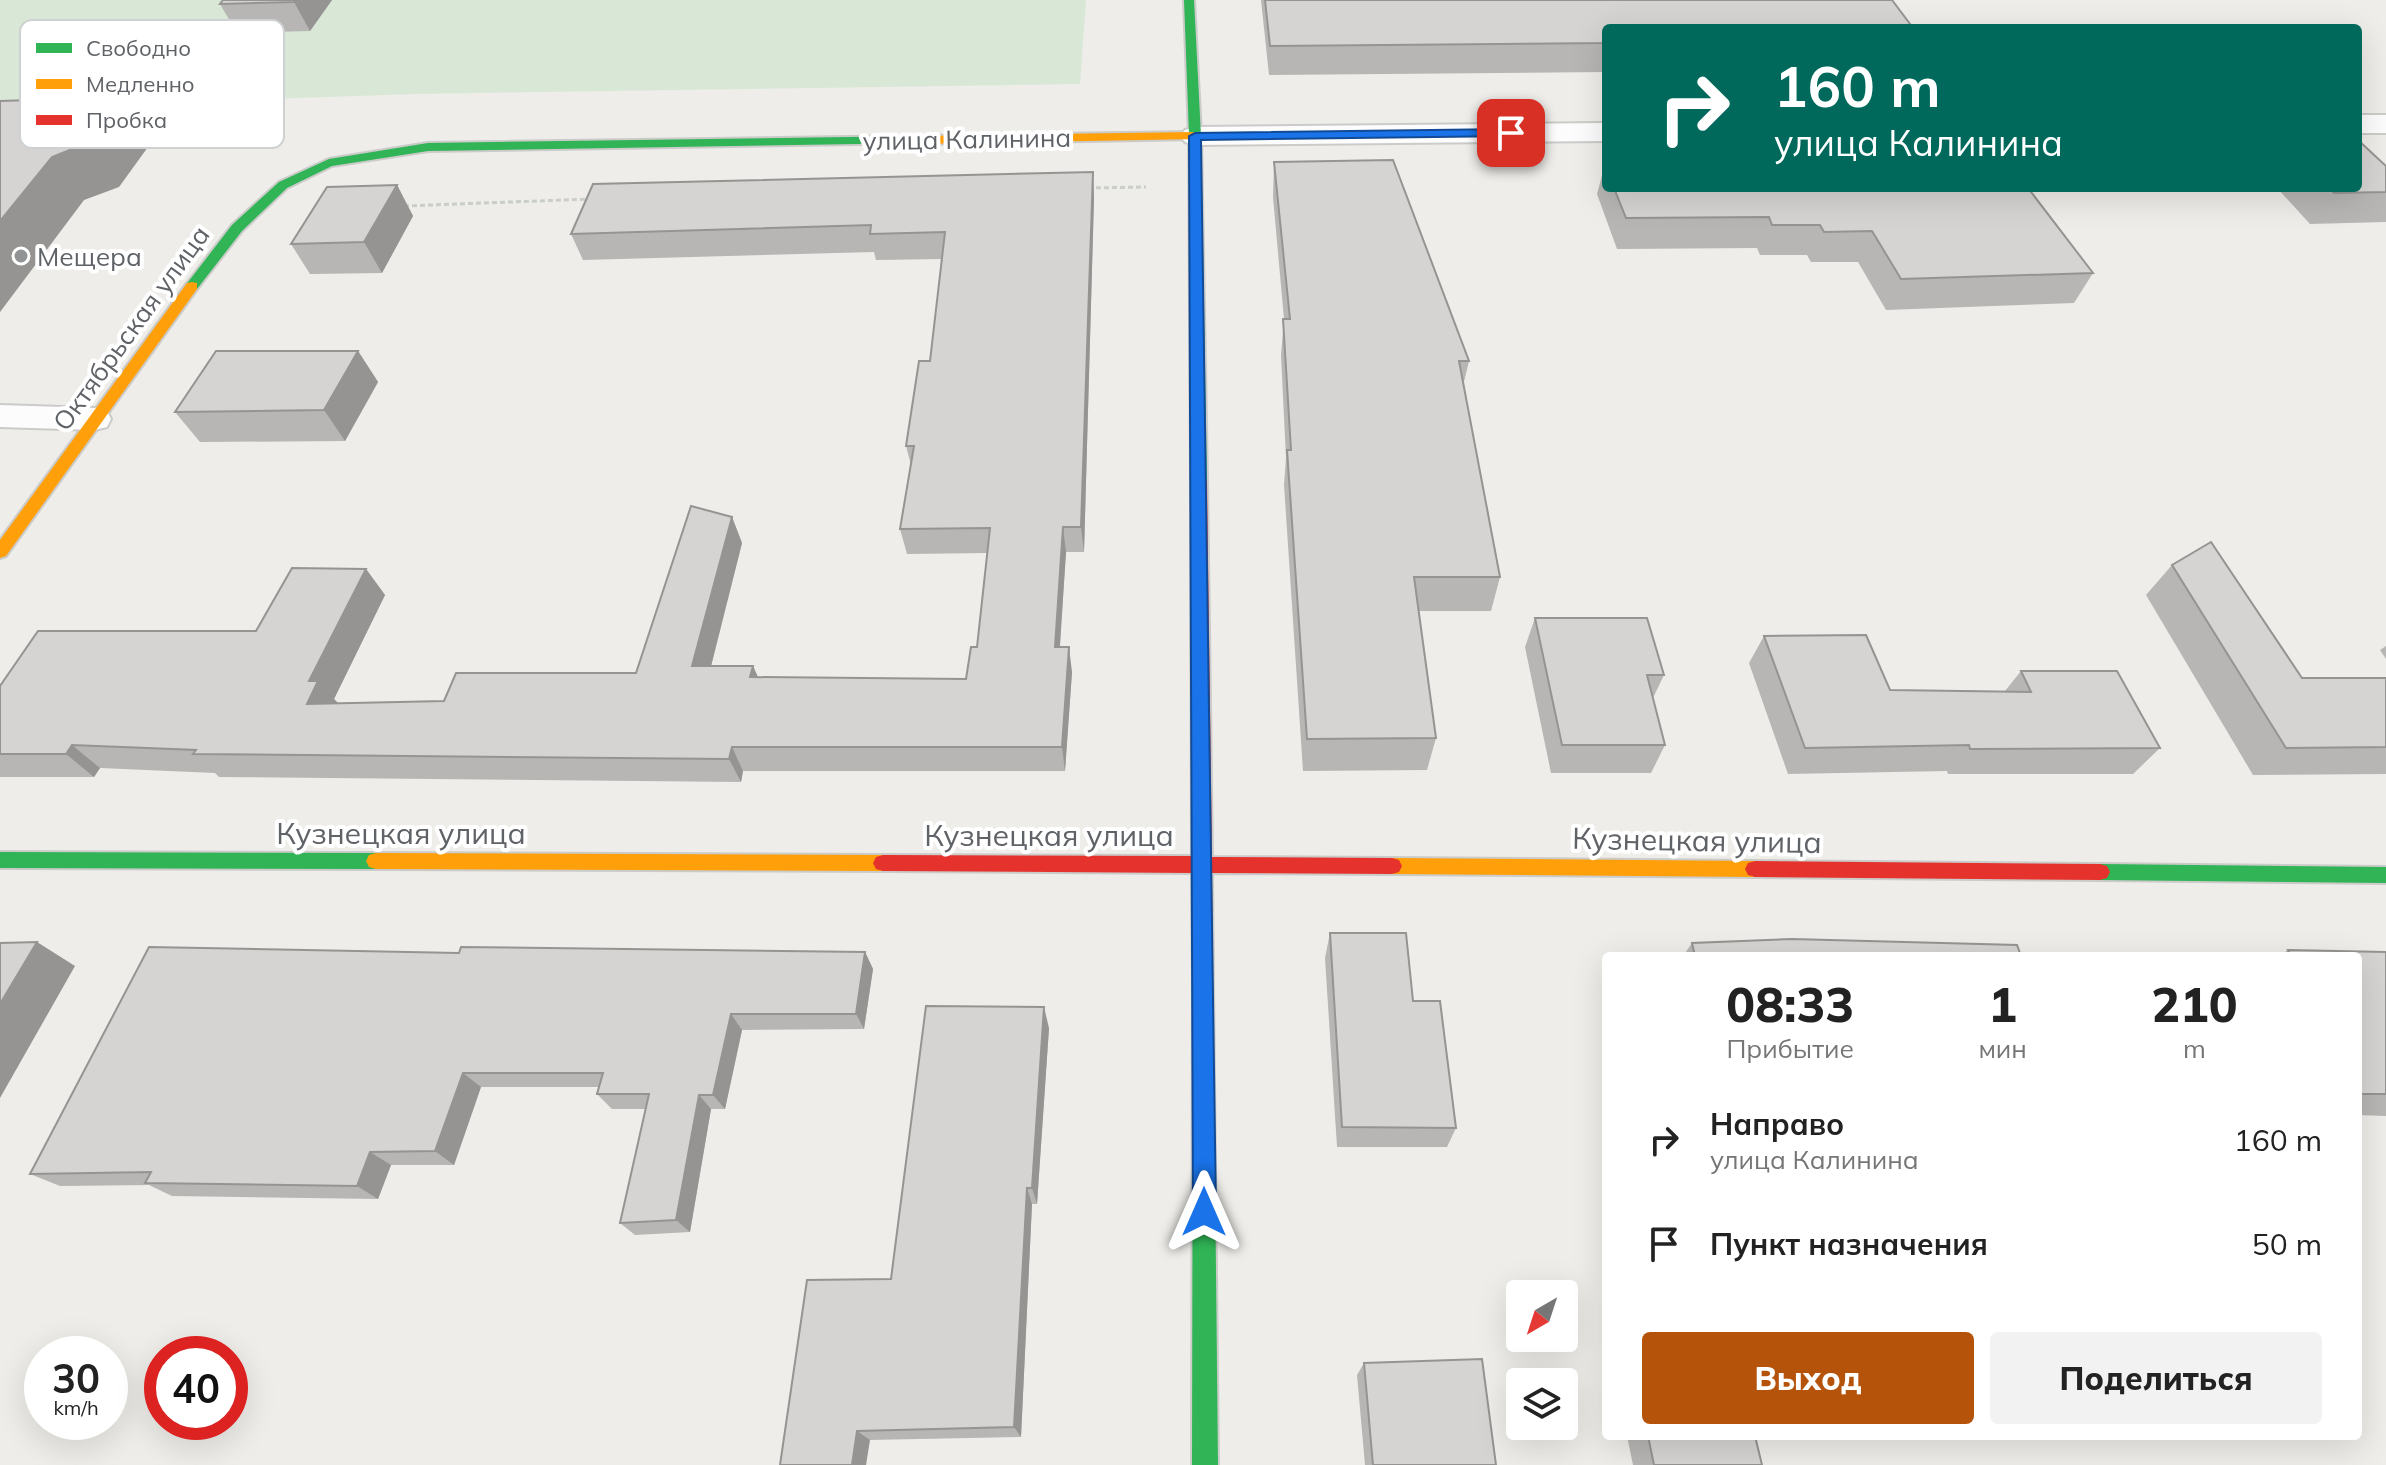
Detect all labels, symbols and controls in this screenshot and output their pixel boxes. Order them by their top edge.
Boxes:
legend [20,20,284,148]
text: Свободно [86,34,191,62]
text: 160 m [1774,51,1941,121]
icon: right [1642,56,1746,160]
text: Медленно [86,70,195,98]
pin [1477,99,1545,167]
text: Пробка [86,106,167,134]
icon: arrive [1489,111,1533,155]
text: улица Калинина [1774,120,2063,165]
street label: улица Калинина [862,121,1072,157]
street label: Октябрьская улица [46,219,216,437]
place label: Мещера [37,240,142,273]
marker: Мещера [12,247,30,265]
street label: Кузнецкая улица [276,814,526,852]
street label: Кузнецкая улица [924,816,1174,854]
street label: Кузнецкая улица [1572,819,1822,861]
text: 08:33 [1726,974,1854,1034]
text: 1 [1988,974,2017,1034]
text: 210 [2151,974,2238,1034]
text: Прибытие [1726,1032,1854,1065]
text: мин [1978,1032,2027,1065]
text: m [2183,1032,2206,1065]
text: Направо [1710,1105,1844,1143]
icon: right [1642,1118,1686,1162]
text: 160 m [2234,1121,2322,1159]
text: улица Калинина [1710,1143,1919,1176]
position arrow [1162,1170,1246,1254]
icon: arrive [1642,1222,1686,1266]
text: Пункт назначения [1710,1225,1988,1263]
text: 50 m [2252,1225,2322,1263]
north arrow [1506,1280,1578,1352]
map controls [1506,1280,1578,1440]
button: Выход [1642,1332,1974,1424]
button: Поделиться [1990,1332,2322,1424]
speed limit sign: 40 [144,1336,248,1440]
text: 30 [52,1353,100,1403]
button: layers [1506,1368,1578,1440]
text: km/h [53,1395,99,1420]

